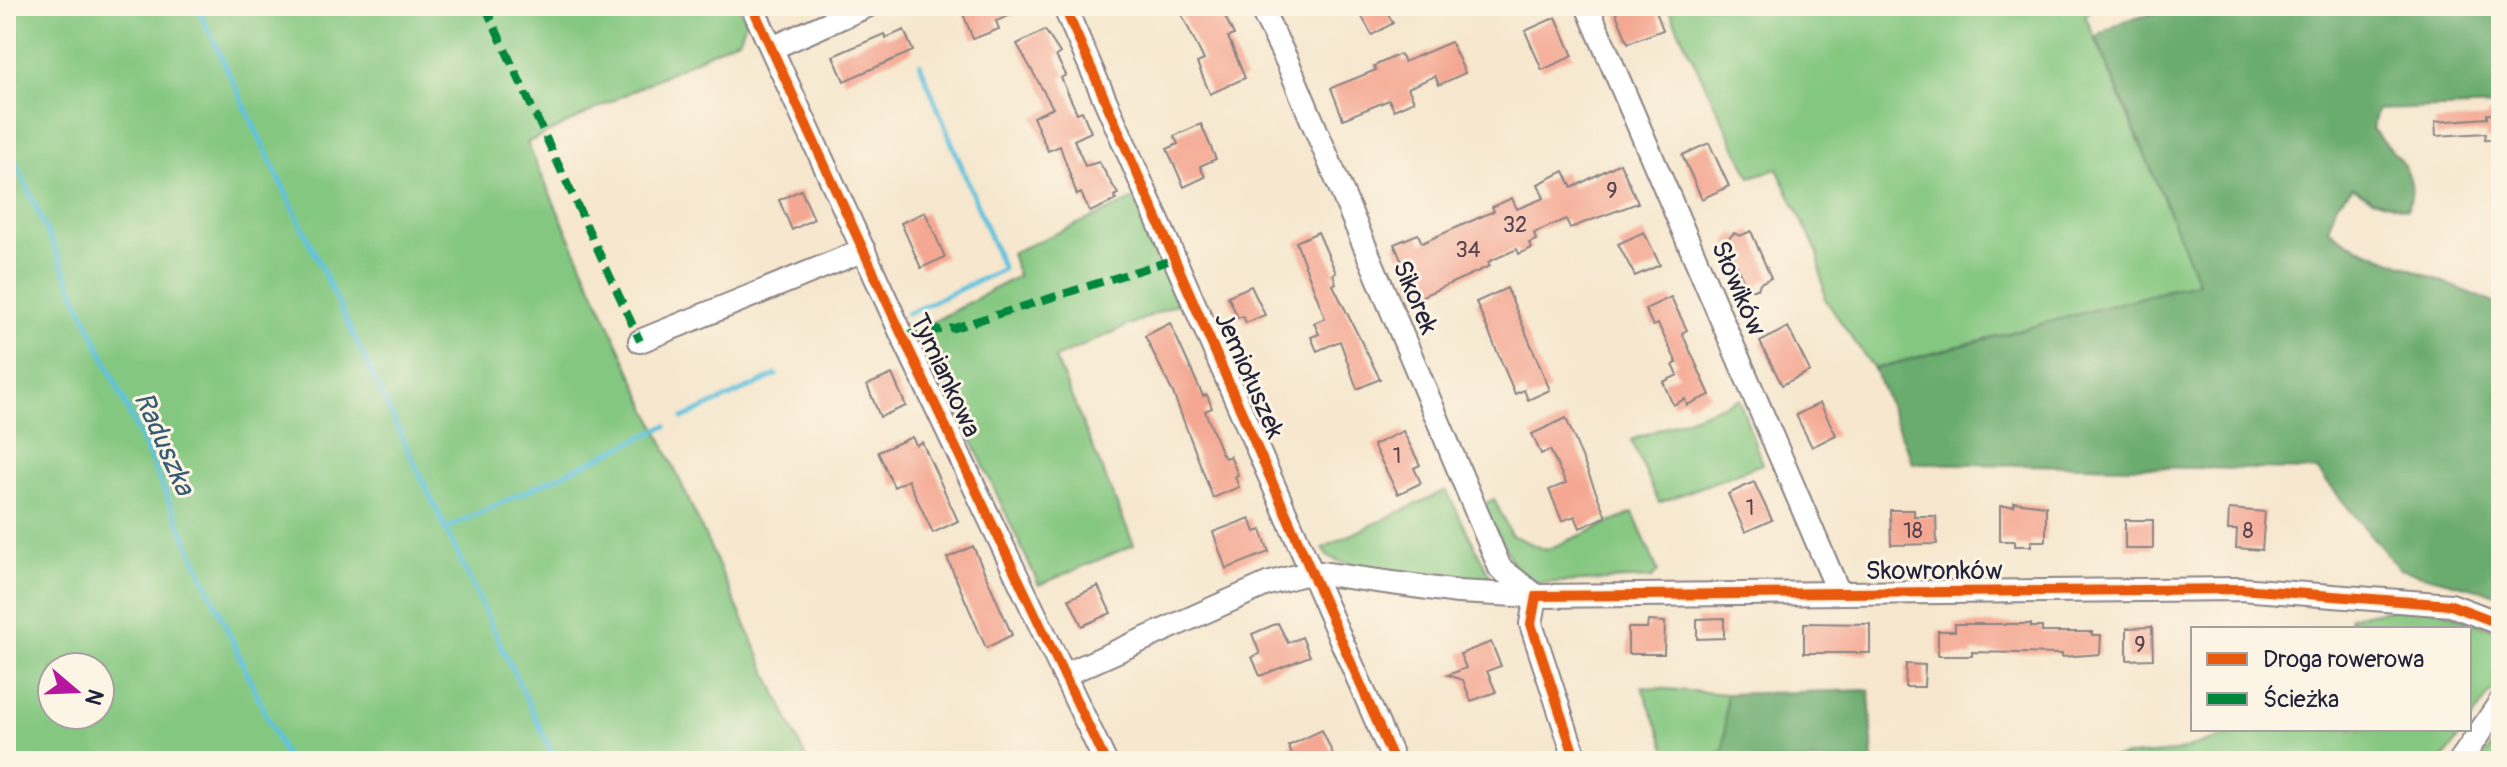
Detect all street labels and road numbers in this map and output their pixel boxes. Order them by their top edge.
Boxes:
street label: Słowików [1704,236,1773,341]
street label: Sikorek [1385,256,1445,339]
street label: Jemiołuszek [1207,307,1291,444]
street label: Tymiankowa [903,309,988,442]
street label: Skowronków [1865,555,2003,587]

